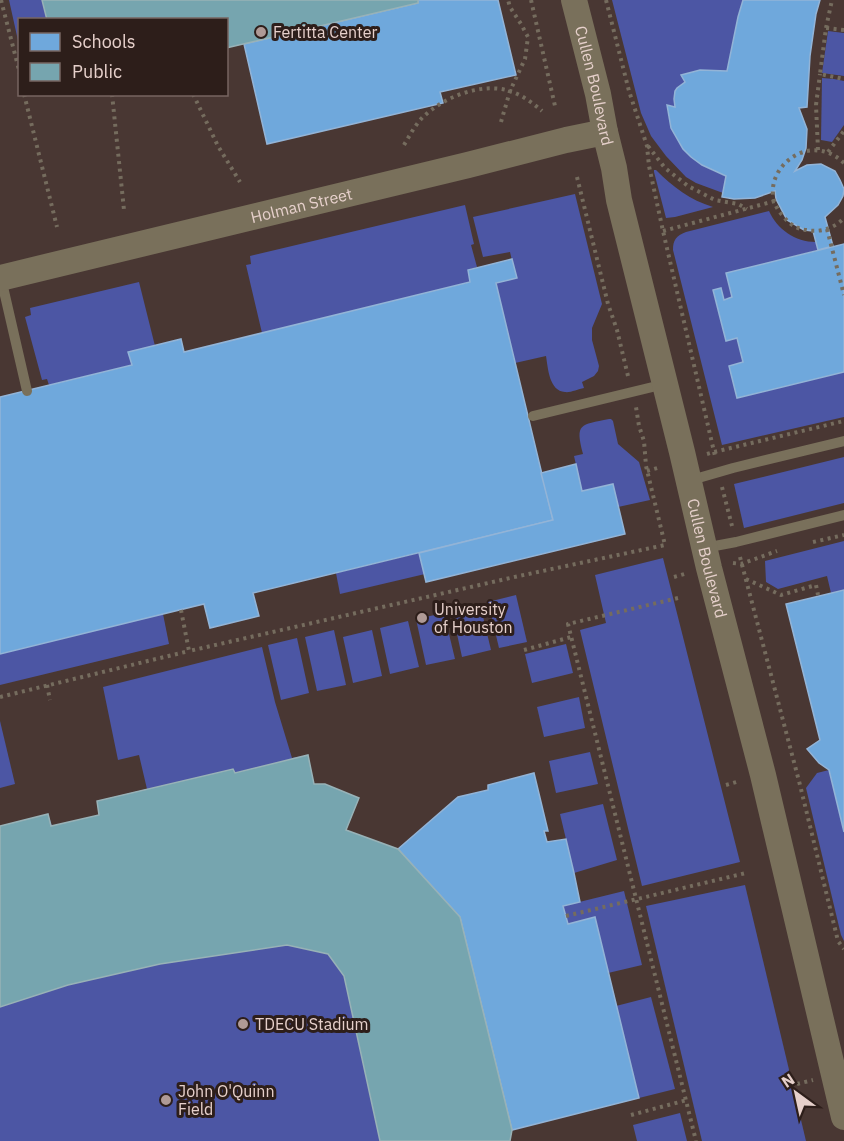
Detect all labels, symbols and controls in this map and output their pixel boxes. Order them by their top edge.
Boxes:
legend [18,18,228,96]
place label: Fertitta Center [273,22,377,42]
street label: Cullen Boulevard [571,24,618,147]
marker: Fertitta Center [254,25,268,39]
text: Schools [72,30,136,53]
text: Public [72,60,122,83]
street label: Holman Street [248,183,354,227]
street label: Cullen Boulevard [683,496,732,620]
place label: University of Houston [434,599,512,637]
marker: University of Houston [415,611,429,625]
place label: TDECU Stadium [255,1014,369,1034]
marker: TDECU Stadium [236,1017,250,1031]
north arrow [766,1063,826,1123]
text: N [778,1069,798,1092]
place label: John O'Quinn Field [178,1081,275,1119]
marker: John O'Quinn Field [159,1093,173,1107]

